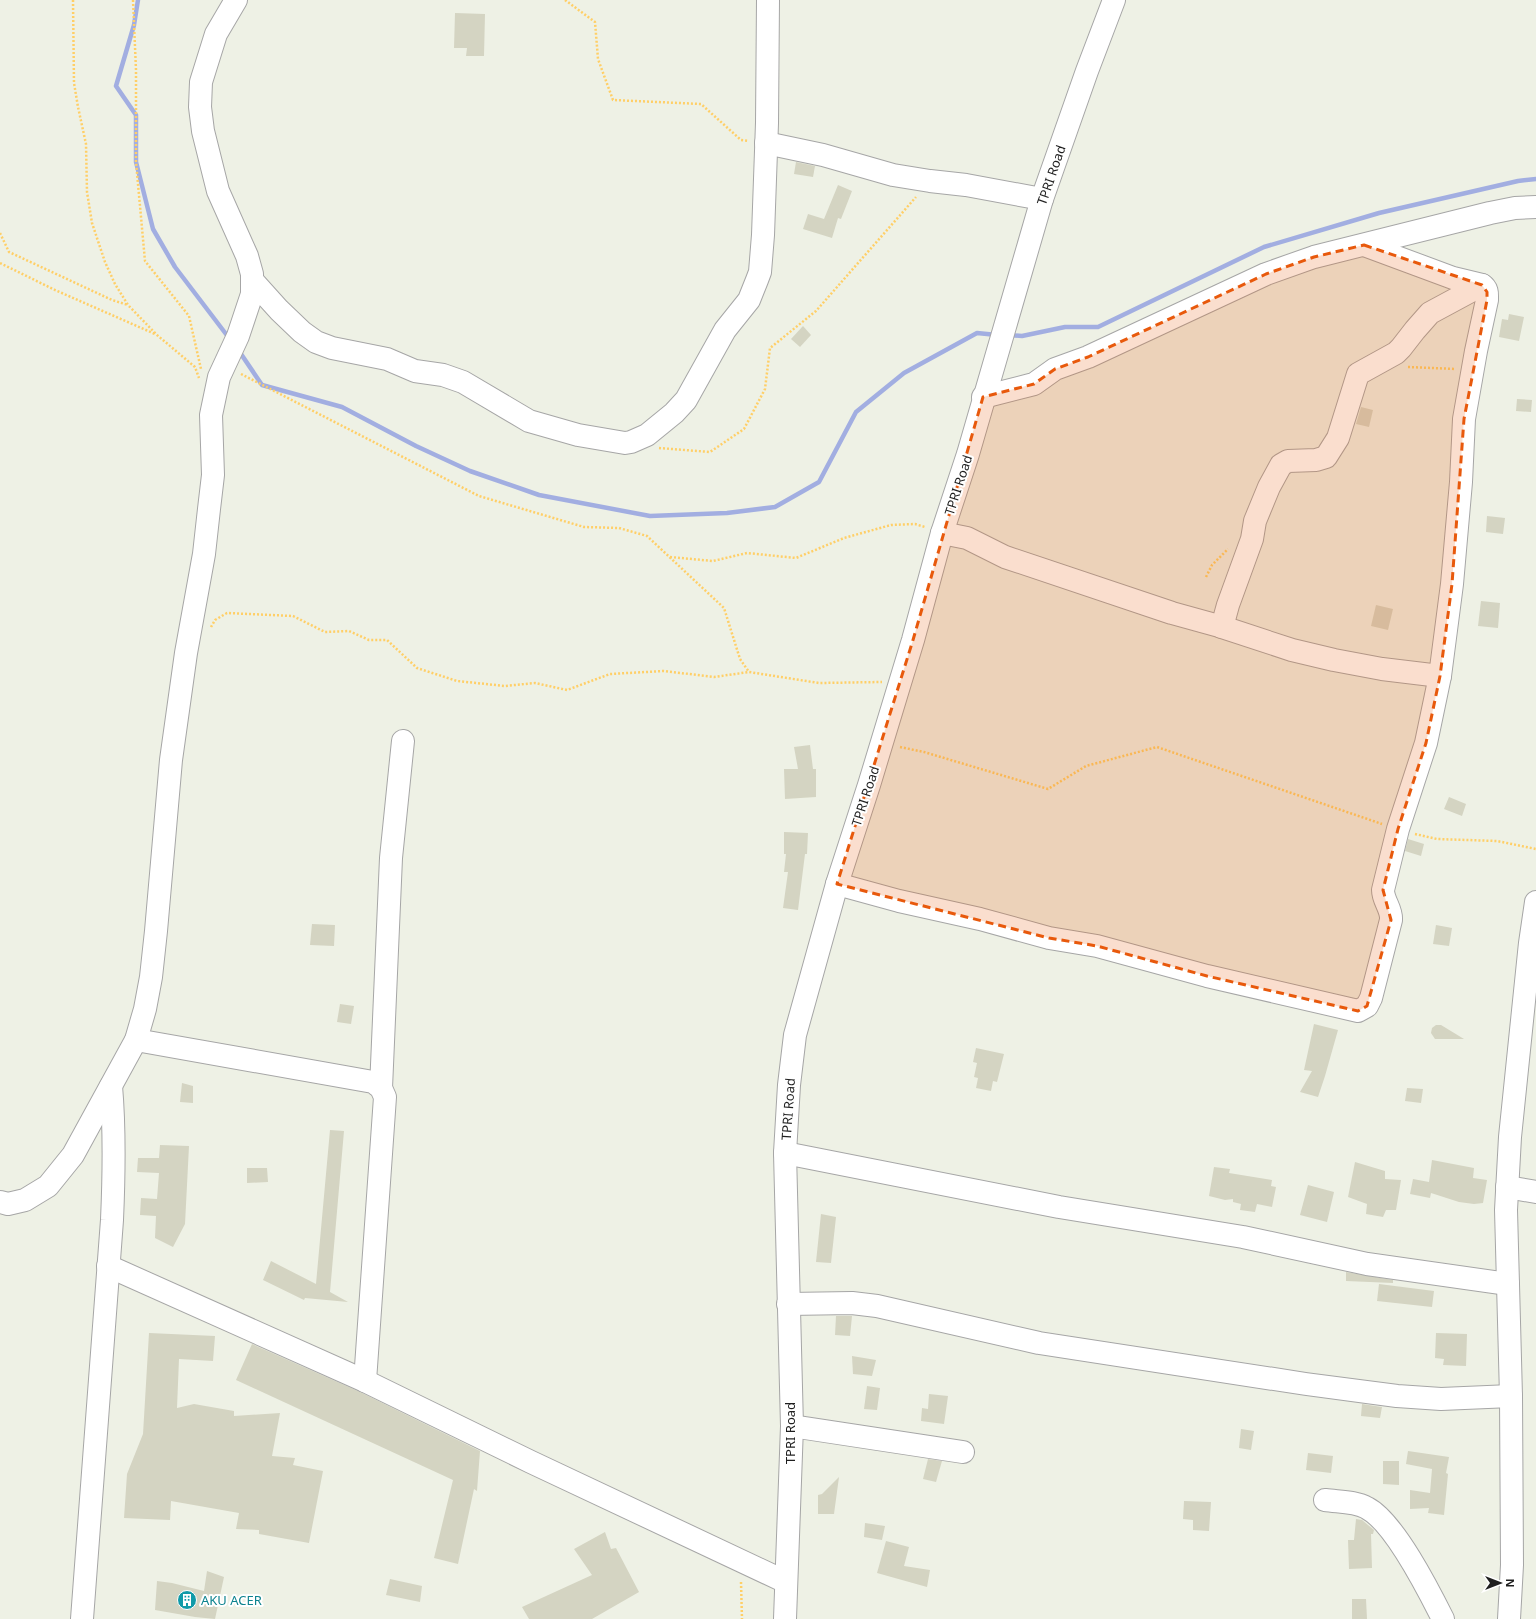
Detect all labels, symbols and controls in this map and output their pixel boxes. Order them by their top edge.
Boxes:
street label: TPRI Road [1032,143,1070,207]
street label: TPRI Road [940,453,976,517]
street label: TPRI Road [847,764,883,828]
street label: TPRI Road [777,1077,799,1141]
street label: TPRI Road [781,1402,799,1464]
north arrow [1480,1563,1520,1603]
text: N [1503,1579,1518,1587]
building icon: AKU ACER [176,1589,198,1611]
place label: AKU ACER [201,1591,262,1609]

